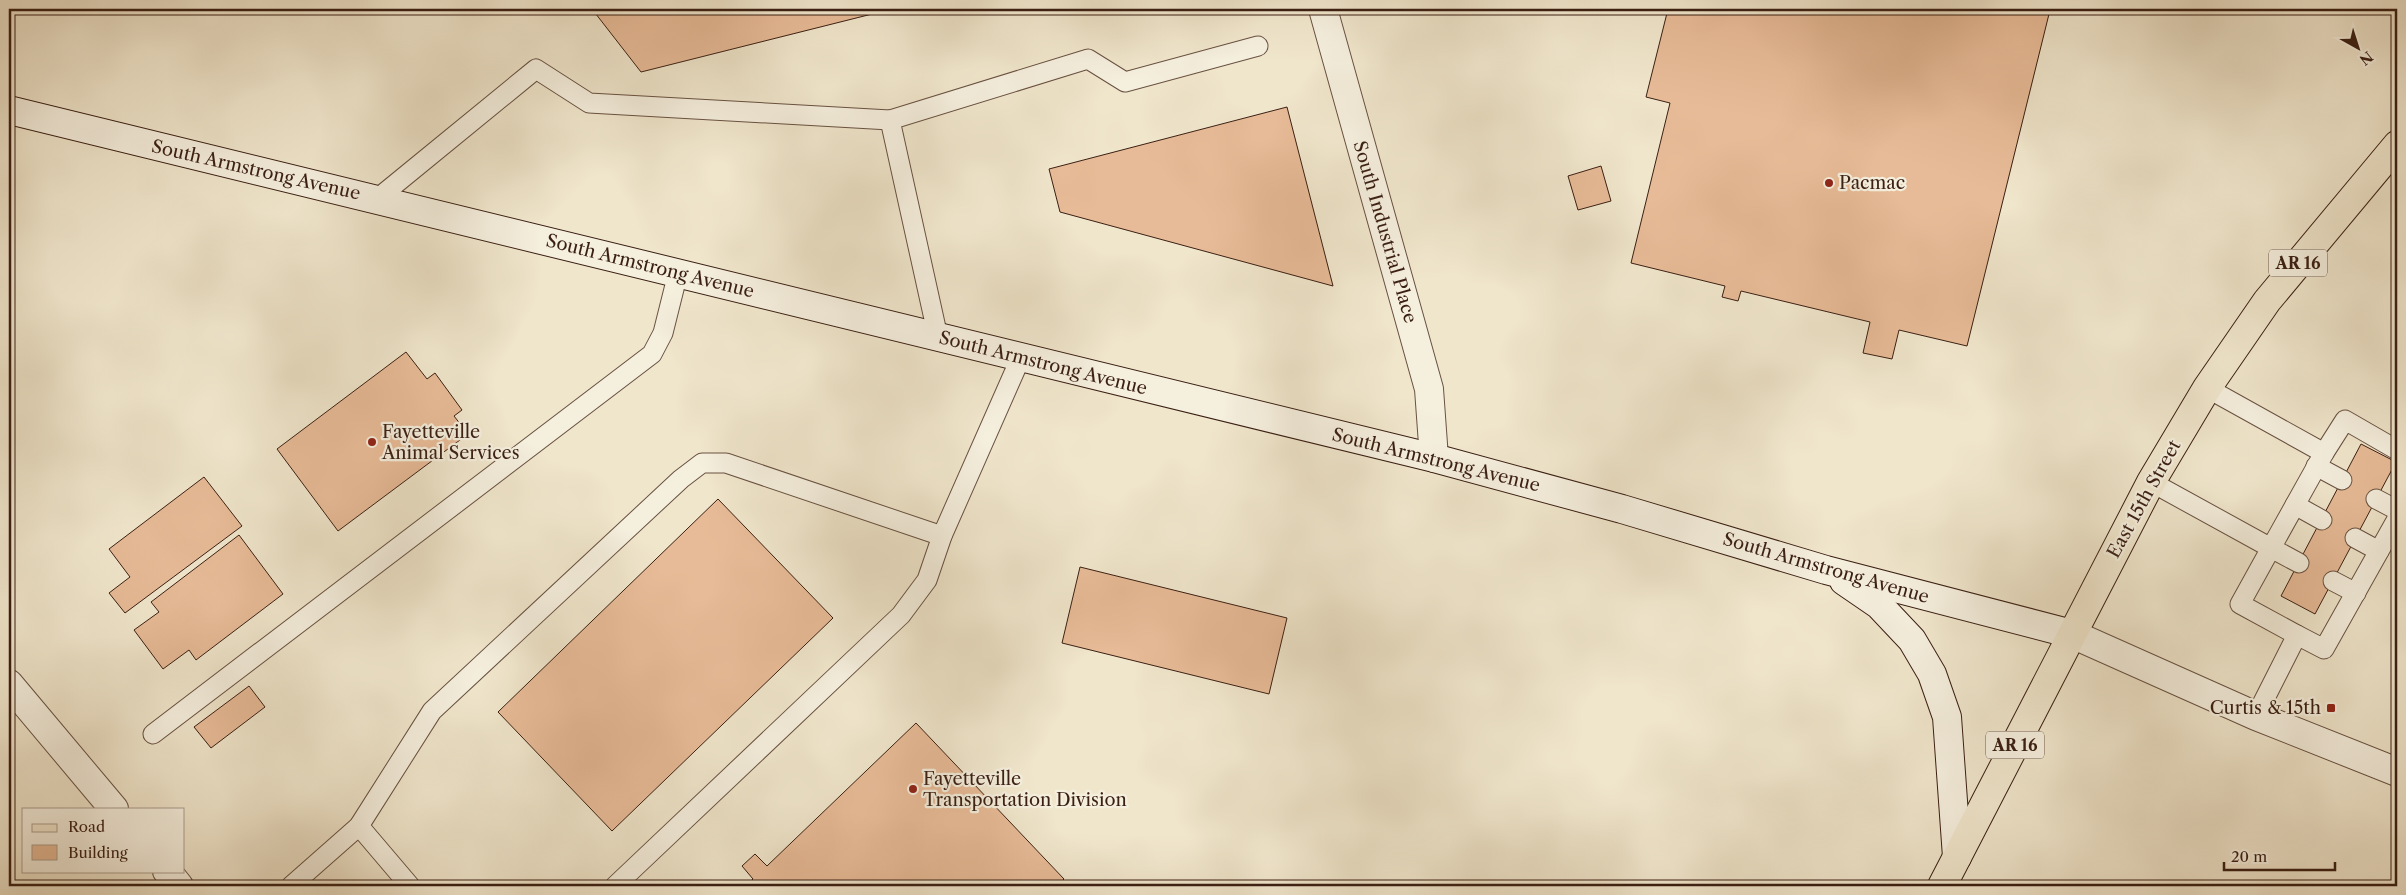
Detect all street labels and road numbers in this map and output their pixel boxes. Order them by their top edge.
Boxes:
street label: South Armstrong Avenue [149,135,363,205]
street label: South Industrial Place [1348,138,1422,326]
street label: South Armstrong Avenue [544,229,756,303]
road number: AR 16 [2269,250,2327,276]
street label: South Armstrong Avenue [937,326,1149,400]
street label: South Armstrong Avenue [1330,423,1542,497]
street label: East 15th Street [2102,436,2186,562]
street label: South Armstrong Avenue [1720,528,1932,608]
road number: AR 16 [1986,732,2044,758]

